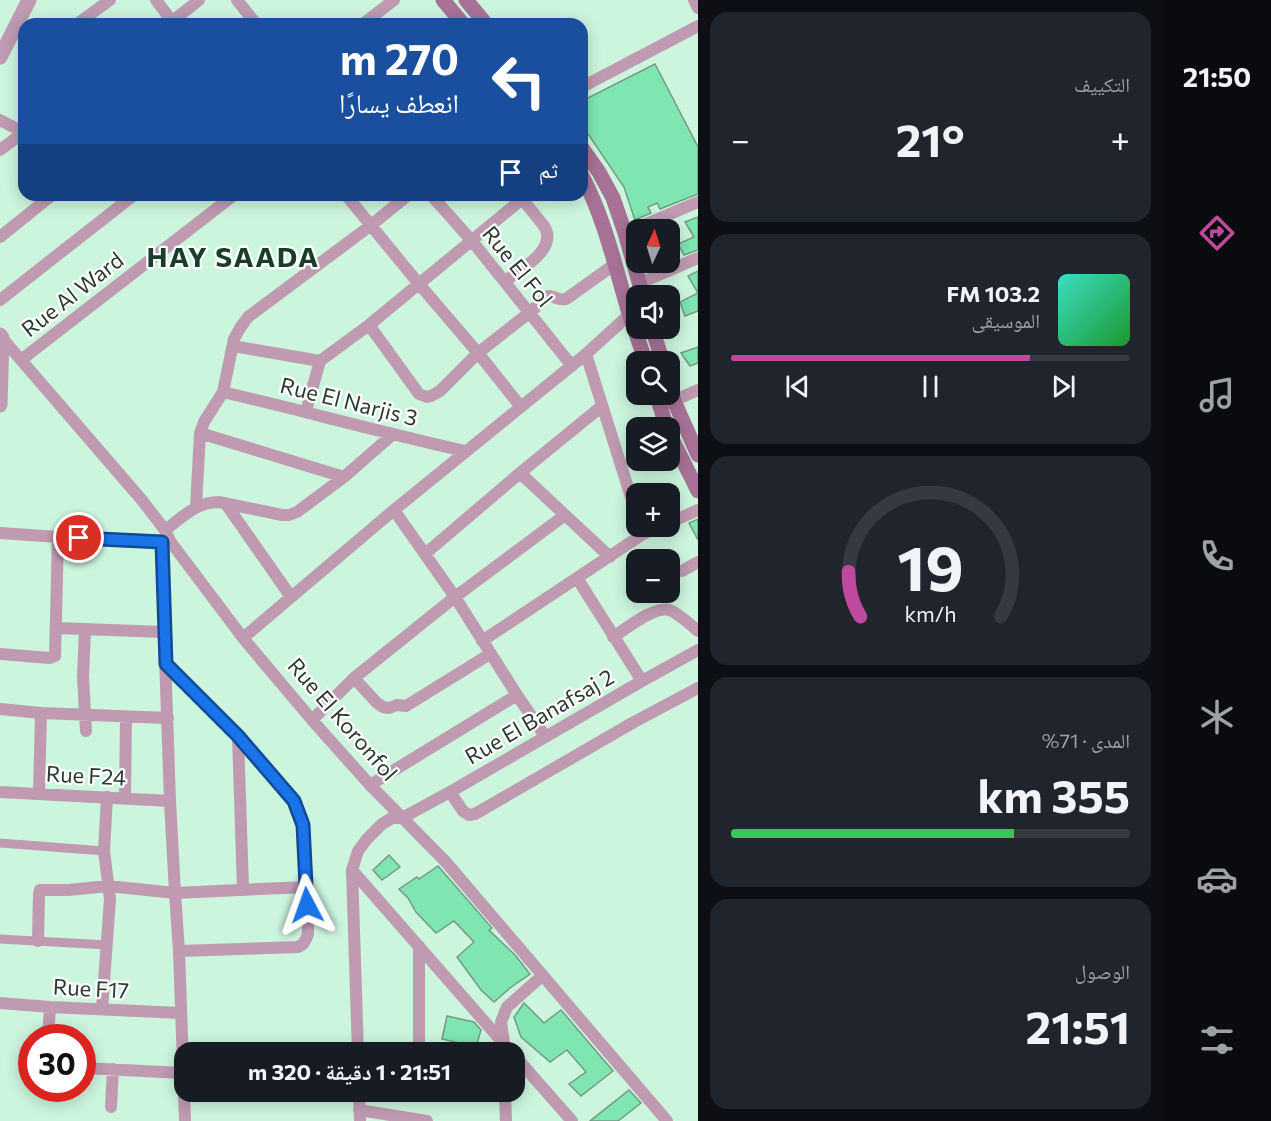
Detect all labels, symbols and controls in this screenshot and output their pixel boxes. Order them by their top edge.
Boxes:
text: 270 m [340,32,459,84]
icon: left [480,42,558,120]
text: 21:50 [1183,60,1251,93]
text: التكييف [1074,72,1130,96]
text: انعطف يسارًا [339,86,459,119]
text: 21° [896,111,965,166]
text: − [731,118,750,159]
text: + [1111,118,1130,159]
icon: arrive [494,156,527,189]
text: ثم [539,156,558,183]
icon: directions [1196,212,1238,254]
north arrow [626,219,680,273]
map controls [626,219,680,603]
street label: Rue El Fol [477,220,559,312]
district label: HAY SAADA [146,239,320,273]
street label: Rue Al Ward [16,246,128,342]
text: 103.2 FM [947,280,1040,307]
button: sound [626,285,680,339]
text: الموسيقى [972,308,1040,332]
button: search [626,351,680,405]
icon: previous [781,370,814,403]
icon: pause [914,370,947,403]
icon: next [1047,370,1080,403]
street label: Rue El Narjis 3 [278,371,420,431]
icon: music [1196,374,1238,416]
button: layers [626,417,680,471]
button: + [626,483,680,537]
pin [53,512,104,563]
icon: arrive [62,521,95,554]
text: 19 [897,529,964,605]
icon: phone [1196,535,1238,577]
button: − [626,549,680,603]
text: km/h [904,601,957,627]
street label: Rue El Koronfol [282,652,404,786]
street label: Rue El Banafsaj 2 [460,662,618,770]
icon: climate [1196,696,1238,738]
text: المدى · 71% [1042,728,1130,752]
street label: Rue F24 [45,759,127,791]
text: 355 km [978,767,1130,822]
icon: car [1196,858,1238,900]
position arrow [275,873,339,937]
text: الوصول [1075,959,1130,983]
street label: Rue F17 [52,973,130,1003]
text: 21:51 [1026,998,1130,1053]
icon: filters [1196,1019,1238,1061]
speed limit sign: 30 [18,1024,96,1102]
text: 21:51 · 1 دقيقة · 320 m [248,1058,451,1085]

